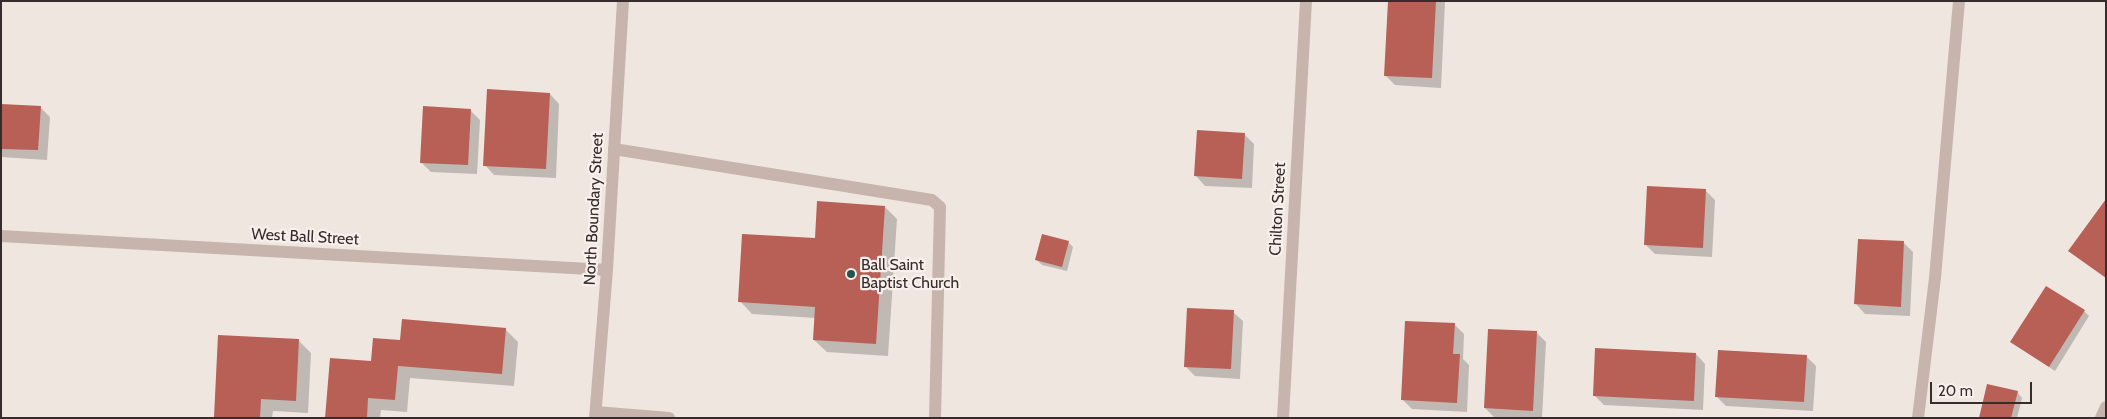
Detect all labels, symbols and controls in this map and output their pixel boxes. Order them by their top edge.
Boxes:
street label: North Boundary Street [580,132,608,286]
street label: Chilton Street [1266,162,1290,256]
street label: West Ball Street [251,225,359,249]
place label: Ball Saint Baptist Church [861,255,959,293]
marker: Ball Saint Baptist Church [845,268,857,280]
scale bar [1932,372,2034,404]
text: 20 m [1938,382,1973,400]

